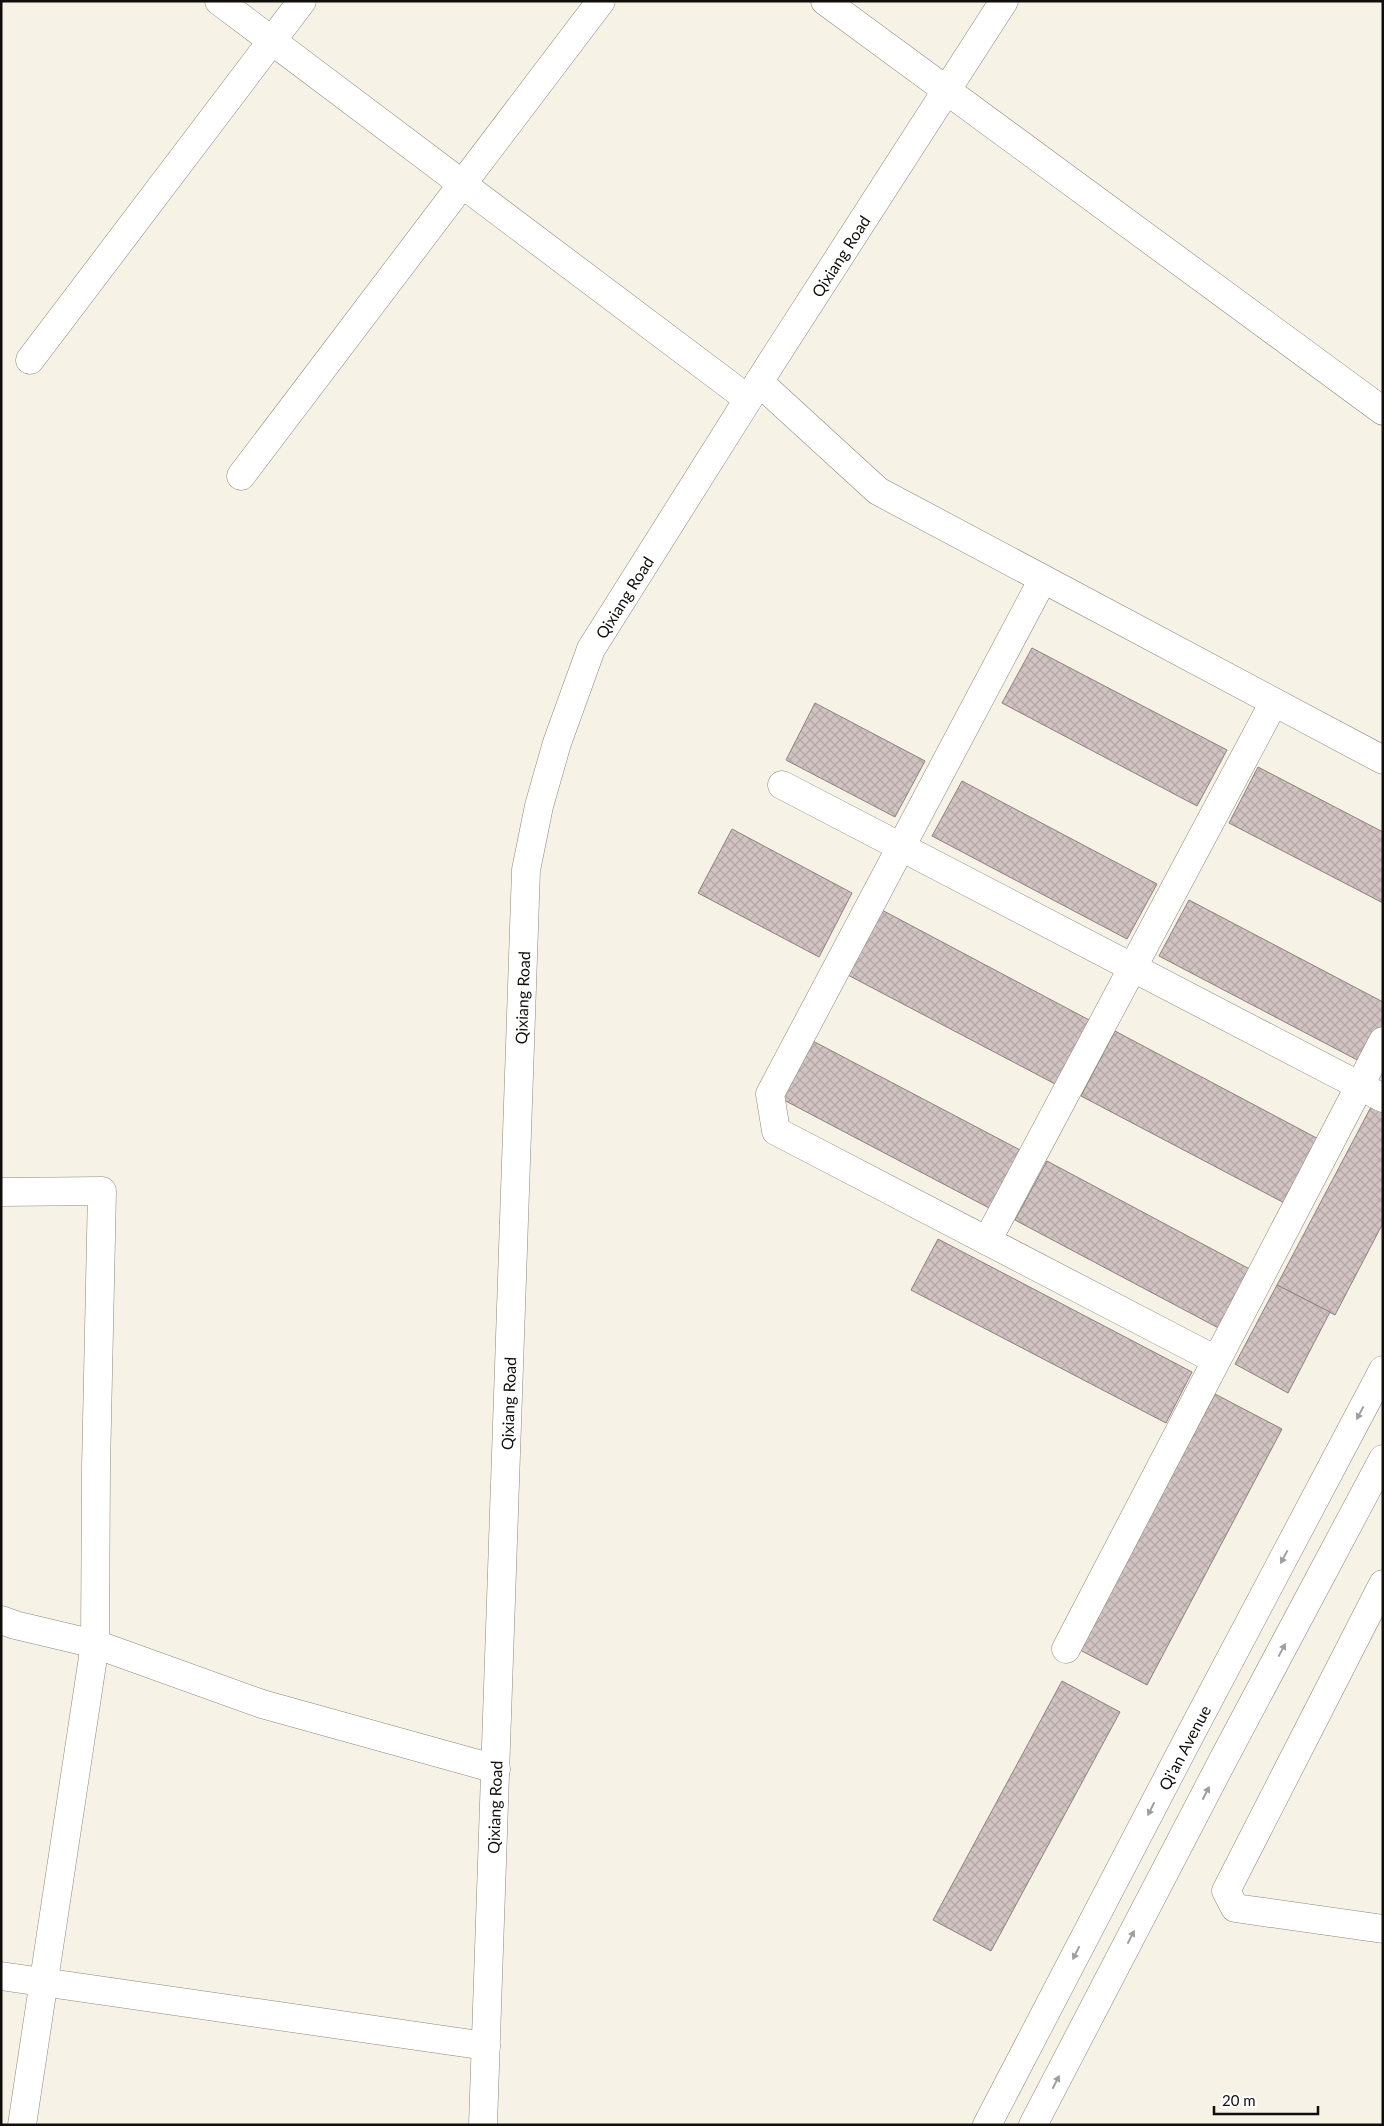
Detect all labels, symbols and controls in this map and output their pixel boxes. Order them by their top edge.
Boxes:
street label: Qixiang Road [807,211,873,300]
street label: Qixiang Road [591,552,657,641]
street label: Qixiang Road [511,951,533,1045]
street label: Qixiang Road [497,1357,519,1450]
one-way arrow [1356,1406,1364,1421]
one-way arrow [1280,1550,1288,1564]
one-way arrow [1278,1642,1286,1657]
street label: Qi'an Avenue [1154,1702,1214,1793]
street label: Qixiang Road [483,1760,505,1854]
one-way arrow [1202,1786,1210,1800]
one-way arrow [1147,1802,1155,1816]
one-way arrow [1127,1930,1135,1945]
one-way arrow [1072,1946,1080,1961]
one-way arrow [1052,2074,1060,2089]
scale bar [1214,2084,1318,2116]
text: 20 m [1222,2091,1256,2109]

